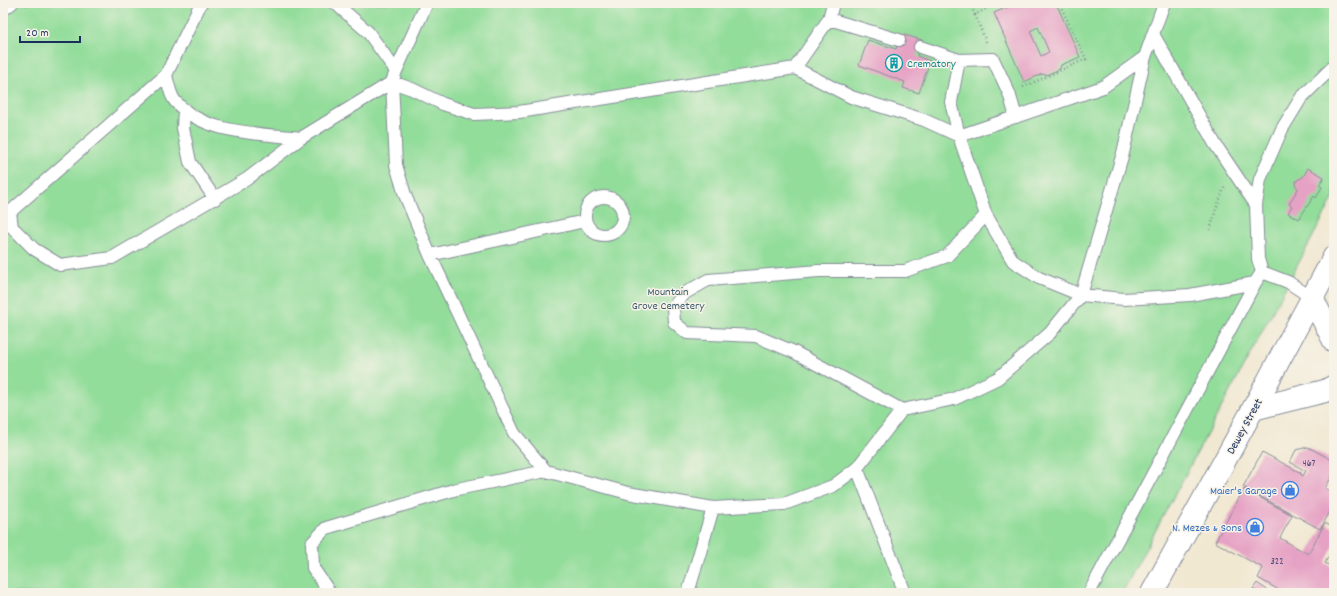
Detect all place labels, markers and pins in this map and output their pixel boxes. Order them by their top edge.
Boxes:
building icon: Crematory [884,53,904,73]
place label: Crematory [907,56,957,73]
shop icon: Maier's Garage [1280,480,1300,500]
place label: Maier's Garage [1210,483,1277,500]
shop icon: N. Mezes & Sons [1245,517,1265,537]
place label: N. Mezes & Sons [1172,520,1242,537]

